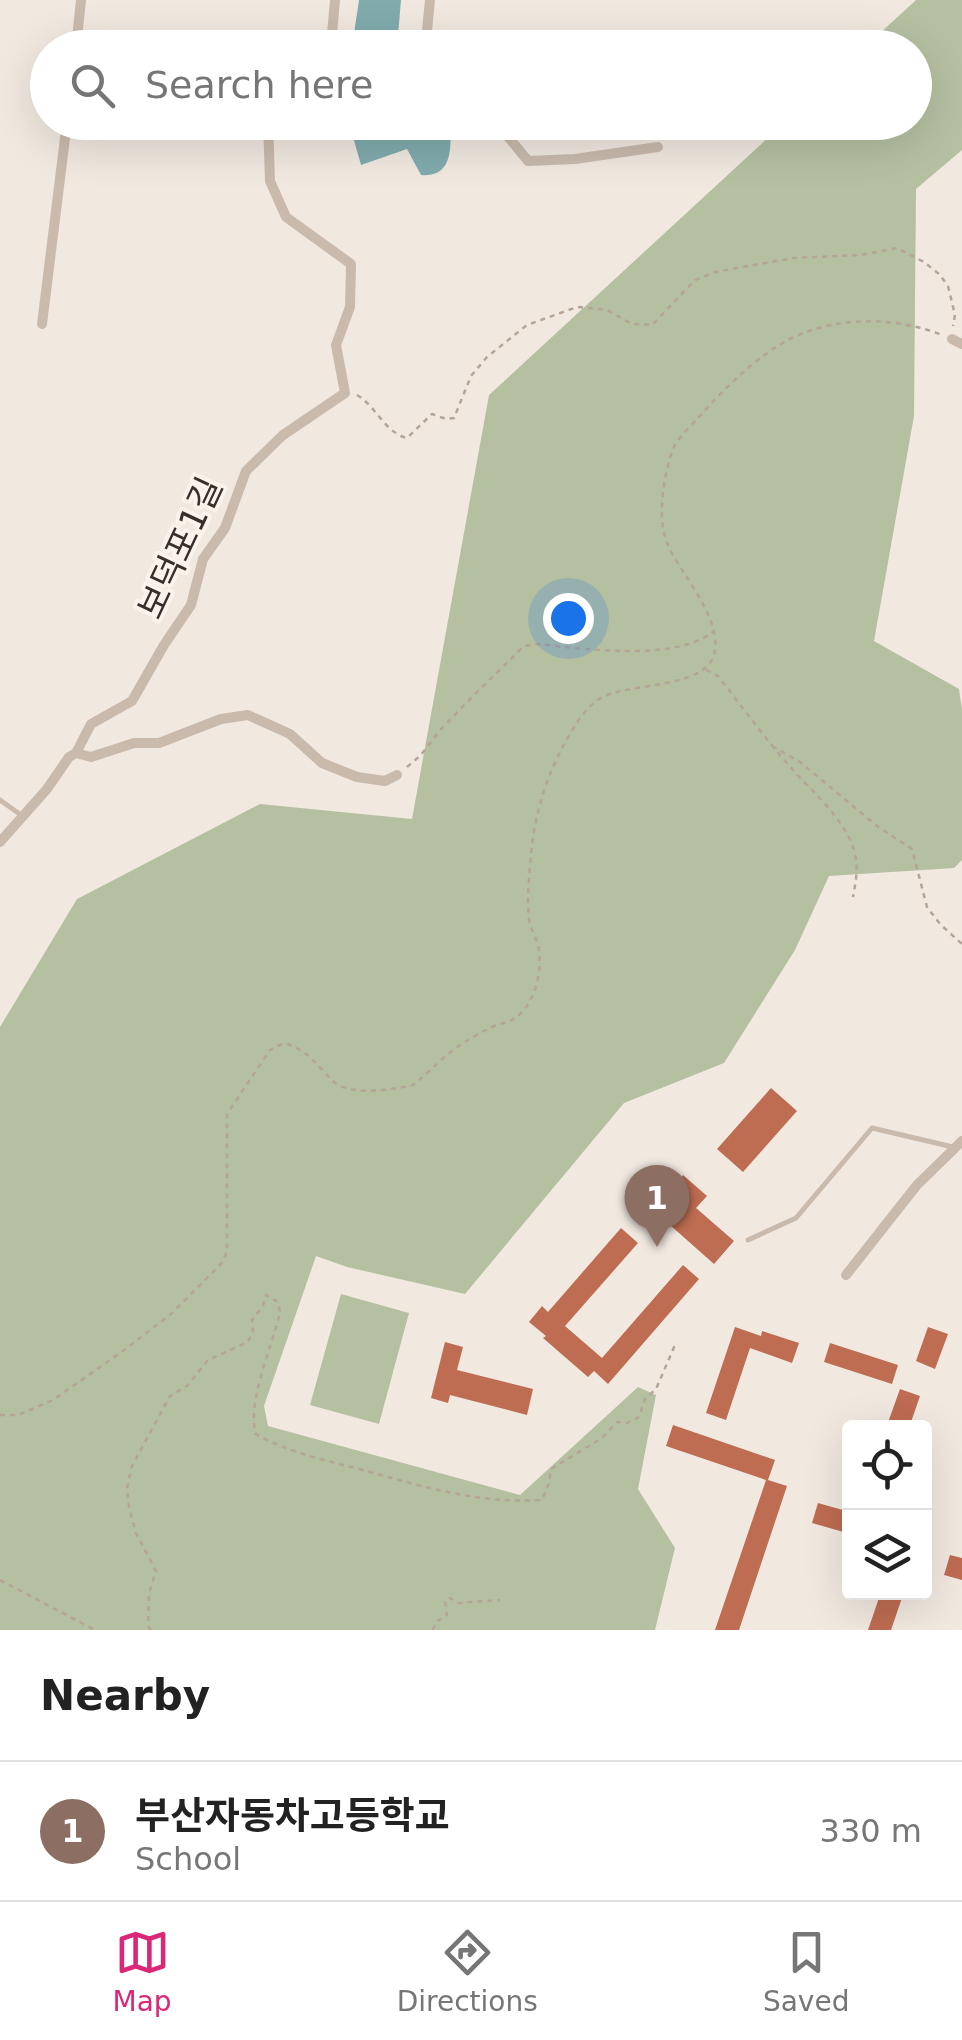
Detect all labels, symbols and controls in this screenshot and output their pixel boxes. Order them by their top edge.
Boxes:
search box [30,30,932,140]
icon: search [65,58,120,113]
text: Search here [145,63,373,107]
street label: 보덕포1길 [130,471,230,625]
your location [543,593,594,644]
pin: 1 [624,1164,690,1247]
map controls [842,1420,932,1600]
button: locate [842,1420,932,1510]
button: layers [842,1510,932,1600]
text: Nearby [40,1671,210,1720]
text: 부산자동차고등학교 [135,1794,450,1838]
text: 1 [61,1812,84,1850]
text: 330 m [820,1812,922,1850]
text: School [135,1840,241,1878]
tab: Map [113,1925,172,2018]
tab: Directions [397,1925,538,2018]
tab: Saved [763,1925,849,2018]

